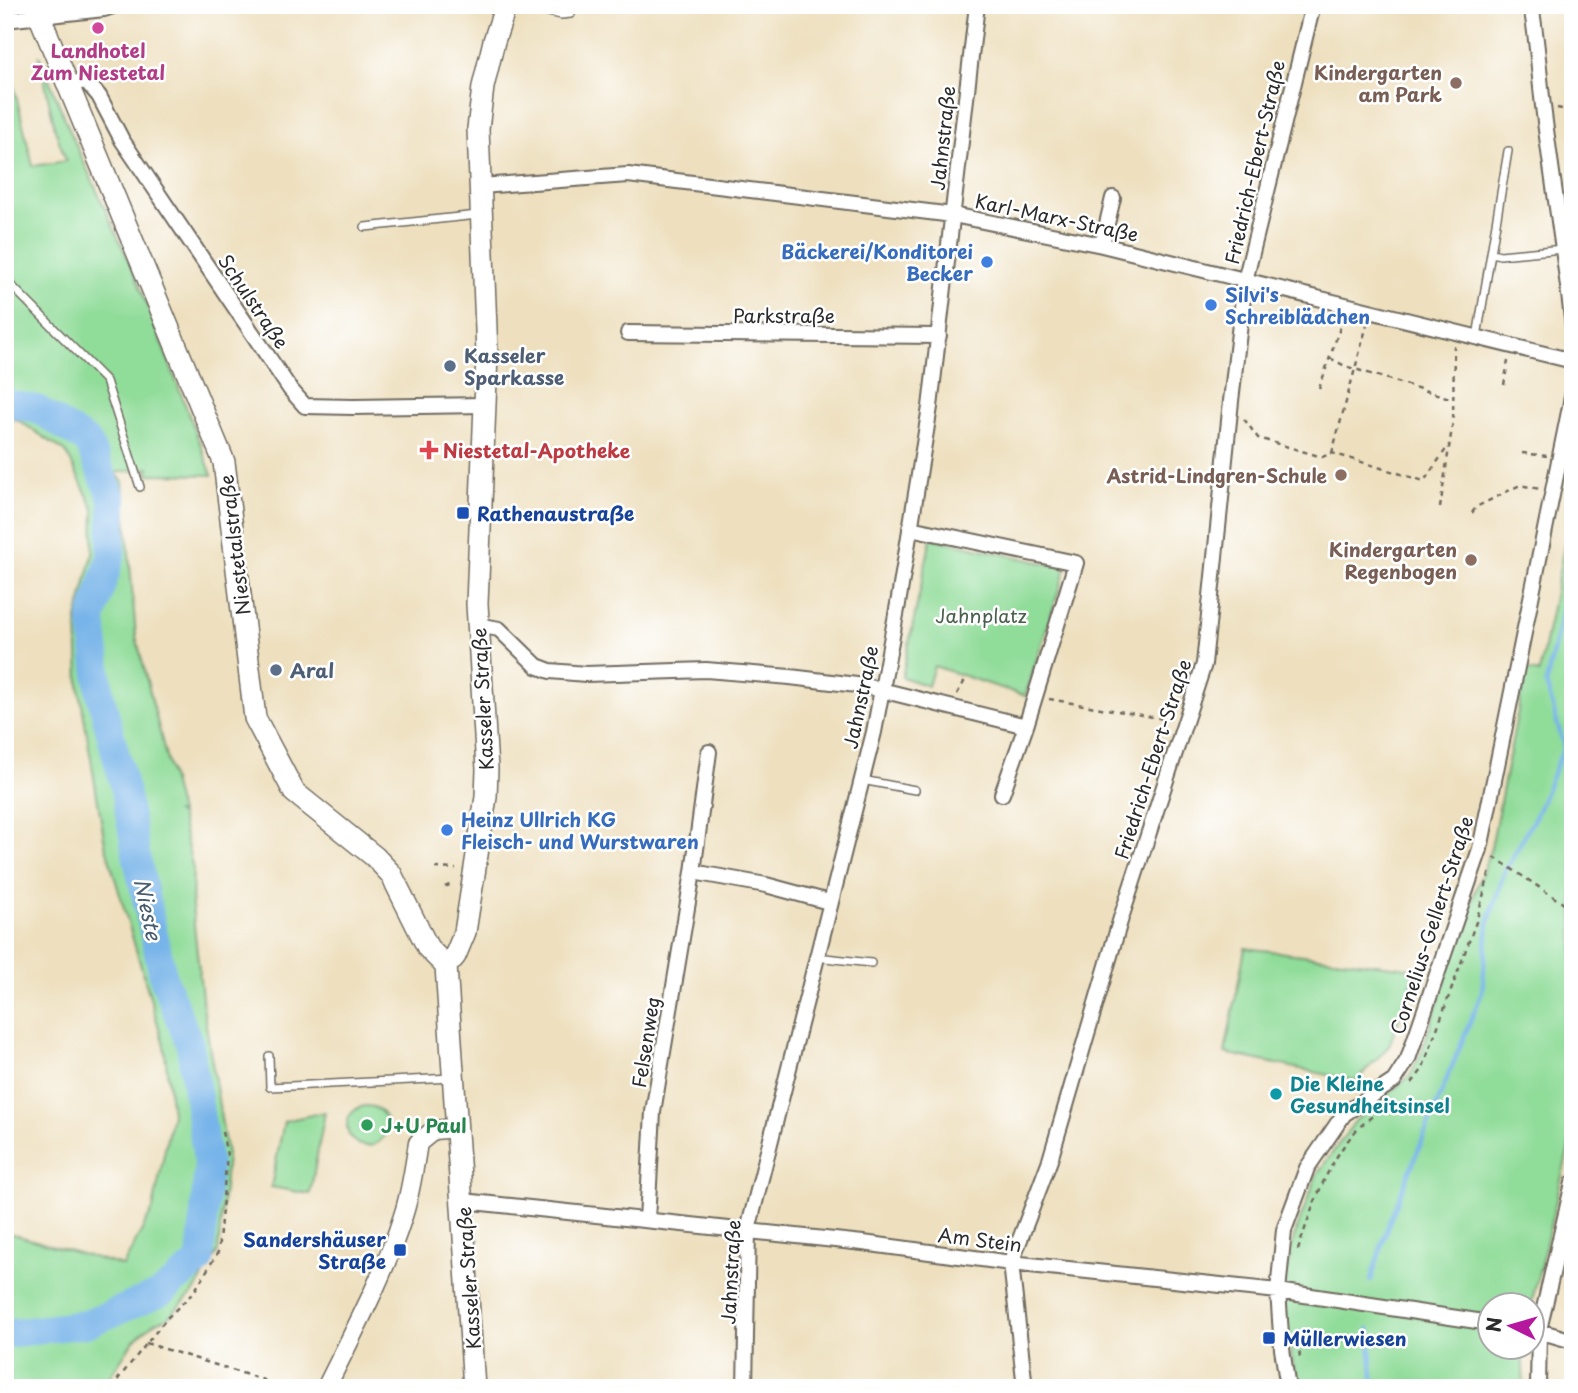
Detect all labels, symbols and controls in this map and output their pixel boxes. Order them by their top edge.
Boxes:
marker: Landhotel Zum Niestetal [90,20,106,36]
place label: Landhotel Zum Niestetal [31,36,165,86]
street label: Friedrich-Ebert-Straße [1217,57,1291,267]
place label: Kindergarten am Park [1314,58,1442,108]
marker: Kindergarten am Park [1448,75,1464,91]
street label: Jahnstraße [923,84,961,192]
street label: Karl-Marx-Straße [973,186,1141,248]
place label: Bäckerei/Konditorei Becker [781,237,973,287]
street label: Schulstraße [212,248,296,354]
marker: Bäckerei/Konditorei Becker [979,254,995,270]
place label: Silvi's Schreiblädchen [1225,280,1370,330]
marker: Silvi's Schreiblädchen [1203,297,1219,313]
street label: Parkstraße [733,301,835,329]
place label: Kasseler Sparkasse [464,341,564,391]
marker: Kasseler Sparkasse [442,358,458,374]
place label: Niestetal-Apotheke [443,436,630,464]
marker: Niestetal-Apotheke [421,442,437,458]
place label: Astrid-Lindgren-Schule [1106,461,1327,489]
marker: Astrid-Lindgren-Schule [1333,467,1349,483]
street label: Niestetalstraße [212,473,256,617]
place label: Rathenaustraße [477,499,634,527]
marker: Rathenaustraße [455,505,471,521]
place label: Kindergarten Regenbogen [1329,535,1457,585]
marker: Kindergarten Regenbogen [1463,552,1479,568]
park label: Jahnplatz [935,601,1027,629]
street label: Kasseler Straße [464,627,500,771]
street label: Jahnstraße [835,643,885,751]
street label: Friedrich-Ebert-Straße [1106,655,1198,863]
place label: Aral [290,656,334,684]
marker: Aral [268,662,284,678]
place label: Heinz Ullrich KG Fleisch- und Wurstwaren [461,805,699,855]
street label: Cornelius-Gellert-Straße [1382,812,1480,1038]
marker: Heinz Ullrich KG Fleisch- und Wurstwaren [439,822,455,838]
water label: Nieste [127,875,172,945]
street label: Felsenweg [624,994,666,1090]
place label: Die Kleine Gesundheitsinsel [1290,1069,1450,1119]
marker: Die Kleine Gesundheitsinsel [1268,1086,1284,1102]
place label: J+U Paul [381,1111,466,1139]
marker: J+U Paul [359,1117,375,1133]
street label: Kasseler Straße [449,1206,487,1350]
street label: Jahnstraße [713,1219,747,1325]
street label: Am Stein [936,1220,1024,1258]
place label: Sandershäuser Straße [243,1225,386,1275]
marker: Sandershäuser Straße [392,1242,408,1258]
north arrow [1476,1292,1546,1362]
text: N [1478,1316,1508,1333]
place label: Müllerwiesen [1283,1324,1407,1352]
marker: Müllerwiesen [1261,1330,1277,1346]

